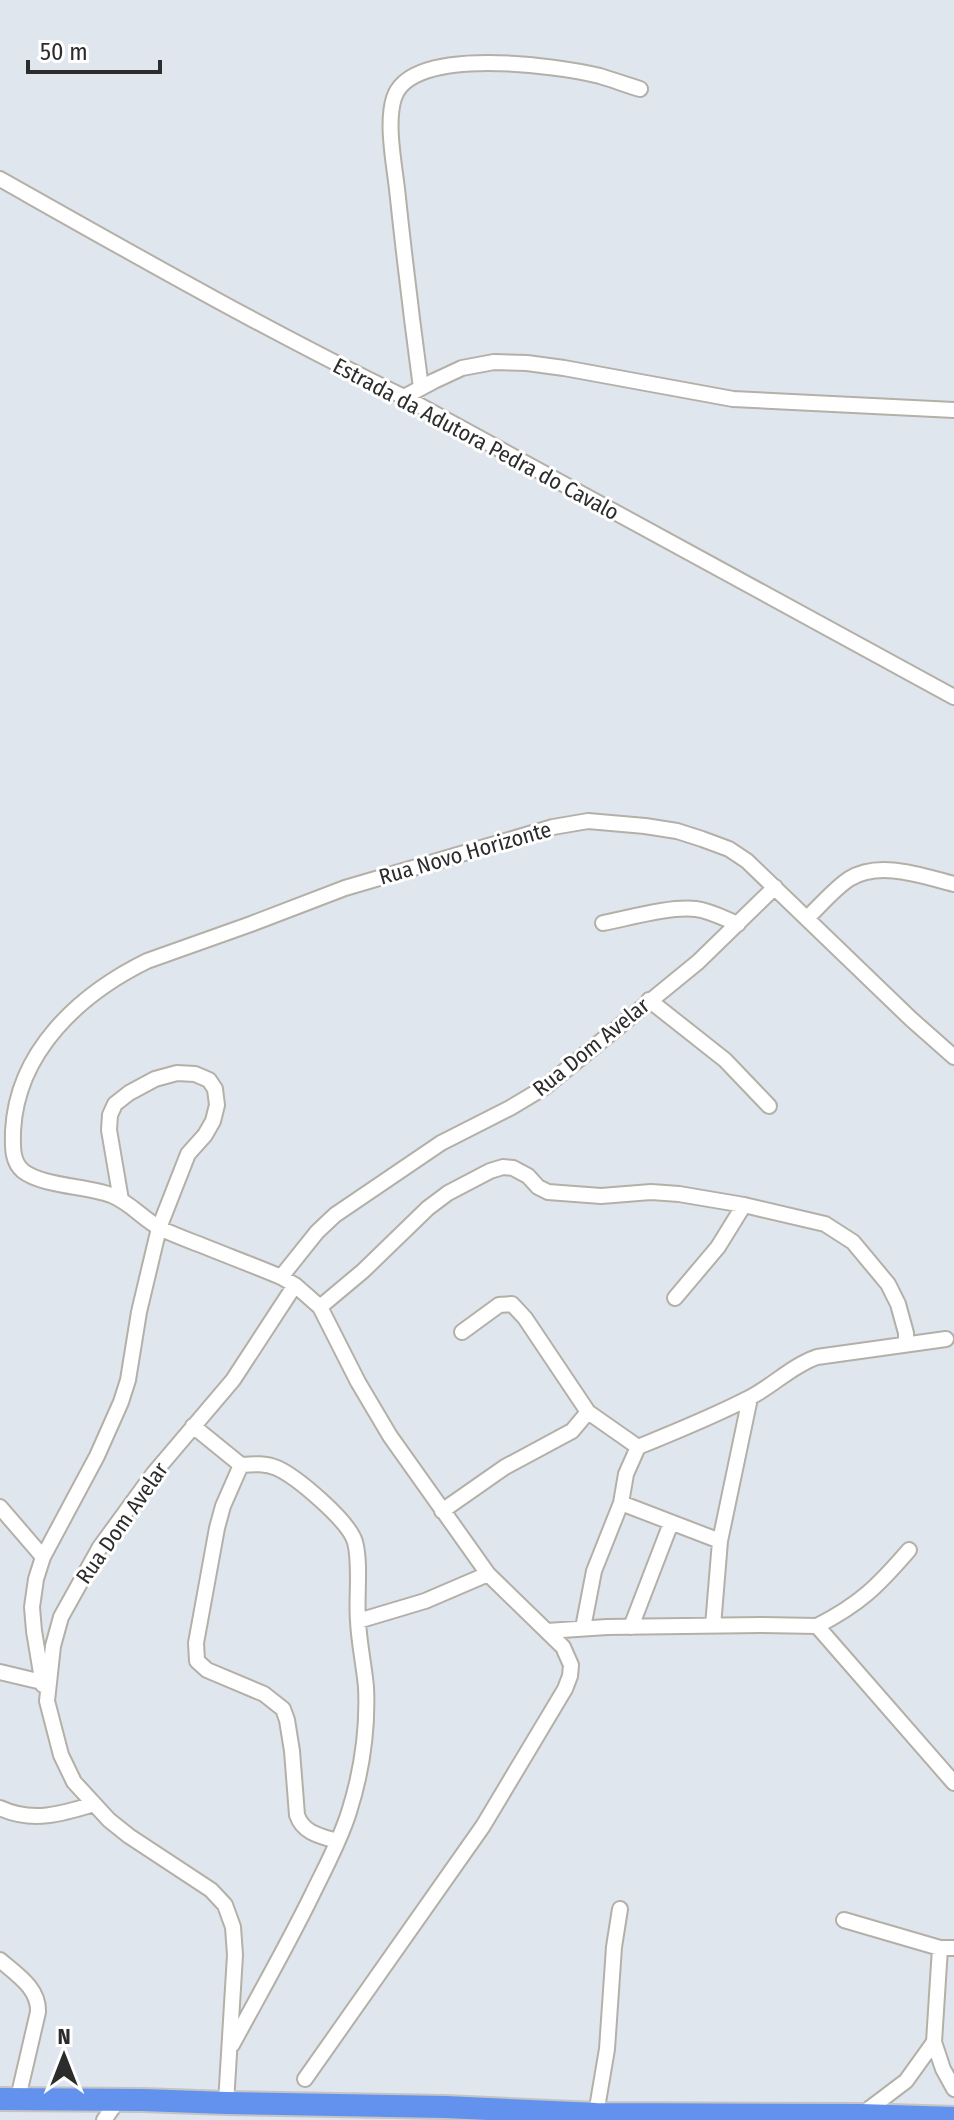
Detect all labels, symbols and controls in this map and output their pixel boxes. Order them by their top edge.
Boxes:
scale bar [28,24,160,74]
text: 50 m [40,38,88,66]
street label: Estrada da Adutora Pedra do Cavalo [328,352,624,526]
street label: Rua Novo Horizonte [376,815,554,891]
street label: Rua Dom Avelar [527,992,655,1102]
street label: Rua Dom Avelar [70,1457,174,1589]
north arrow [24,2016,104,2096]
text: N [57,2023,71,2050]

